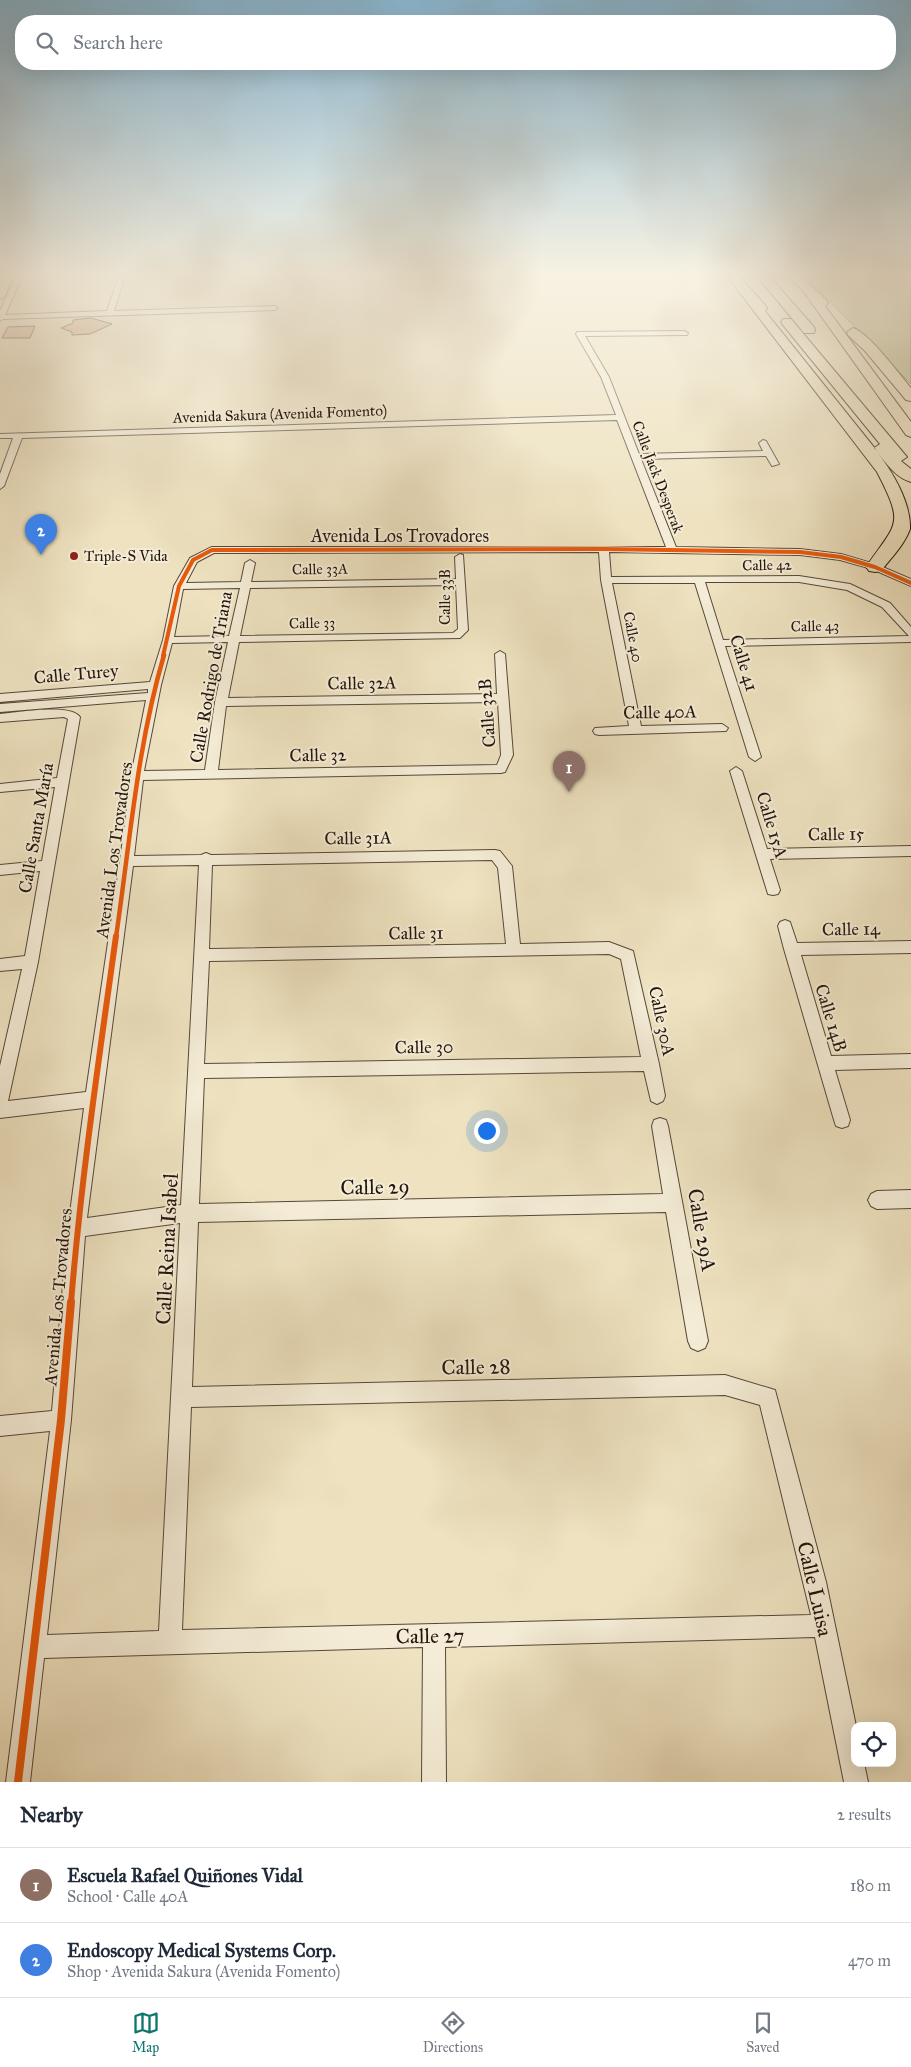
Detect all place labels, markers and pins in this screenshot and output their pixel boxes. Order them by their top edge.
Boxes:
pin: 2 [25,514,57,555]
place label: Triple-S Vida [84,547,168,565]
marker: Triple-S Vida [68,550,80,562]
pin: 1 [553,751,585,792]

